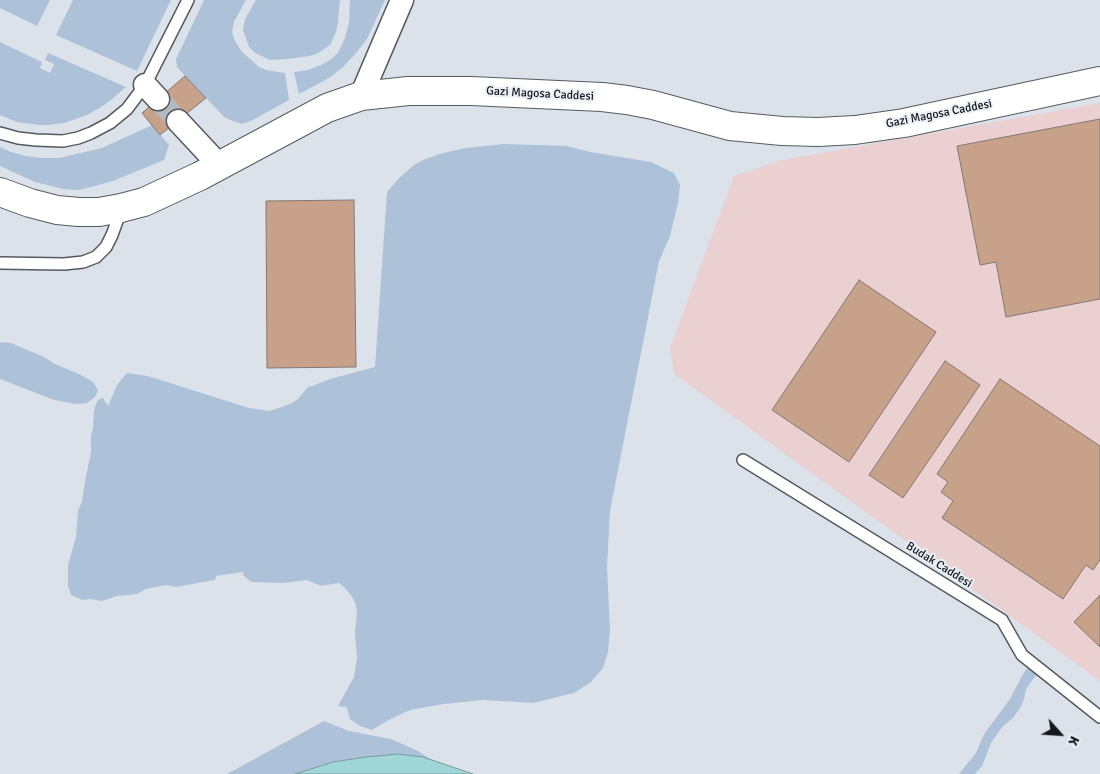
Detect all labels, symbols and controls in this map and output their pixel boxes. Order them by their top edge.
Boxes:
street label: Gazi Magosa Caddesi [486,84,594,104]
street label: Gazi Magosa Caddesi [885,97,993,131]
street label: Budak Caddesi [903,539,975,591]
north arrow [1035,709,1085,759]
text: K [1064,733,1083,748]

